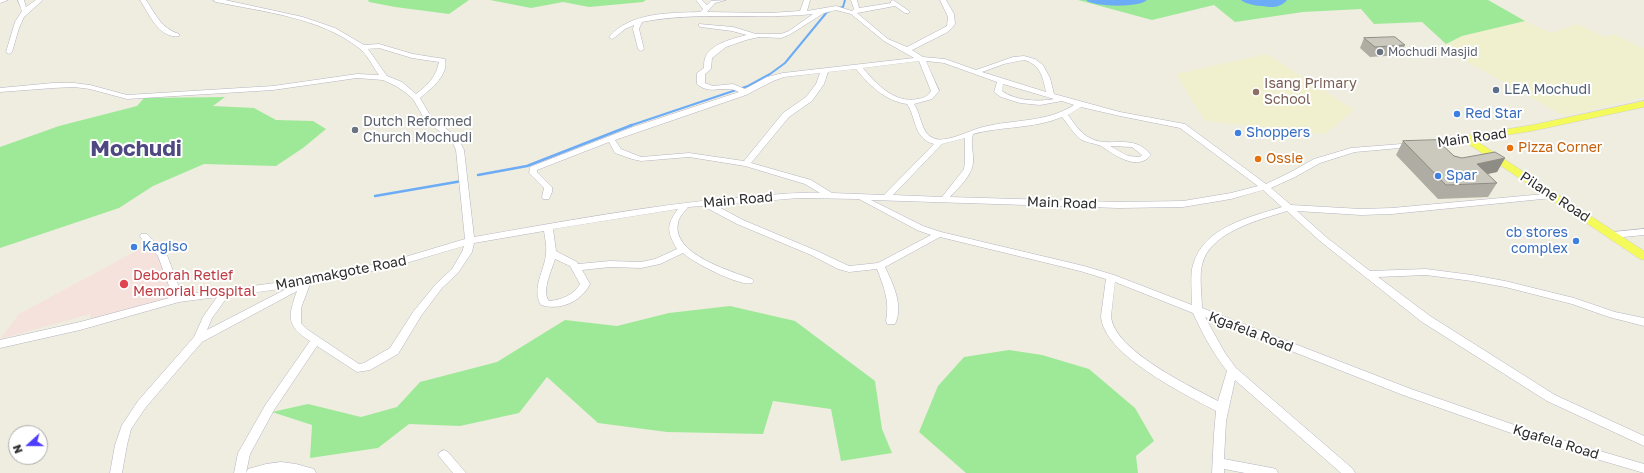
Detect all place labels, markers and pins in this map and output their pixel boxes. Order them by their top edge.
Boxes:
place label: Mochudi Masjid [1388,45,1478,59]
marker: Mochudi Masjid [1375,47,1385,57]
place label: Isang Primary School [1264,76,1357,108]
place label: LEA Mochudi [1504,82,1591,98]
marker: LEA Mochudi [1491,85,1501,95]
marker: Isang Primary School [1251,87,1261,97]
place label: Red Star [1465,106,1522,122]
marker: Red Star [1452,109,1462,119]
place label: Dutch Reformed Church Mochudi [363,114,472,146]
marker: Dutch Reformed Church Mochudi [350,125,360,135]
place label: Shoppers [1246,125,1310,141]
marker: Shoppers [1233,128,1243,138]
place label: Pizza Corner [1518,140,1602,156]
marker: Pizza Corner [1505,143,1515,153]
place label: Ossie [1266,151,1303,167]
marker: Ossie [1253,154,1263,164]
place label: Spar [1446,168,1477,184]
marker: Spar [1433,171,1443,181]
place label: cb stores complex [1506,225,1568,258]
marker: cb stores complex [1571,236,1581,246]
place label: Kagiso [142,239,188,255]
marker: Kagiso [129,242,139,252]
place label: Deborah Retief Memorial Hospital [133,268,256,300]
marker: Deborah Retief Memorial Hospital [118,278,130,290]

